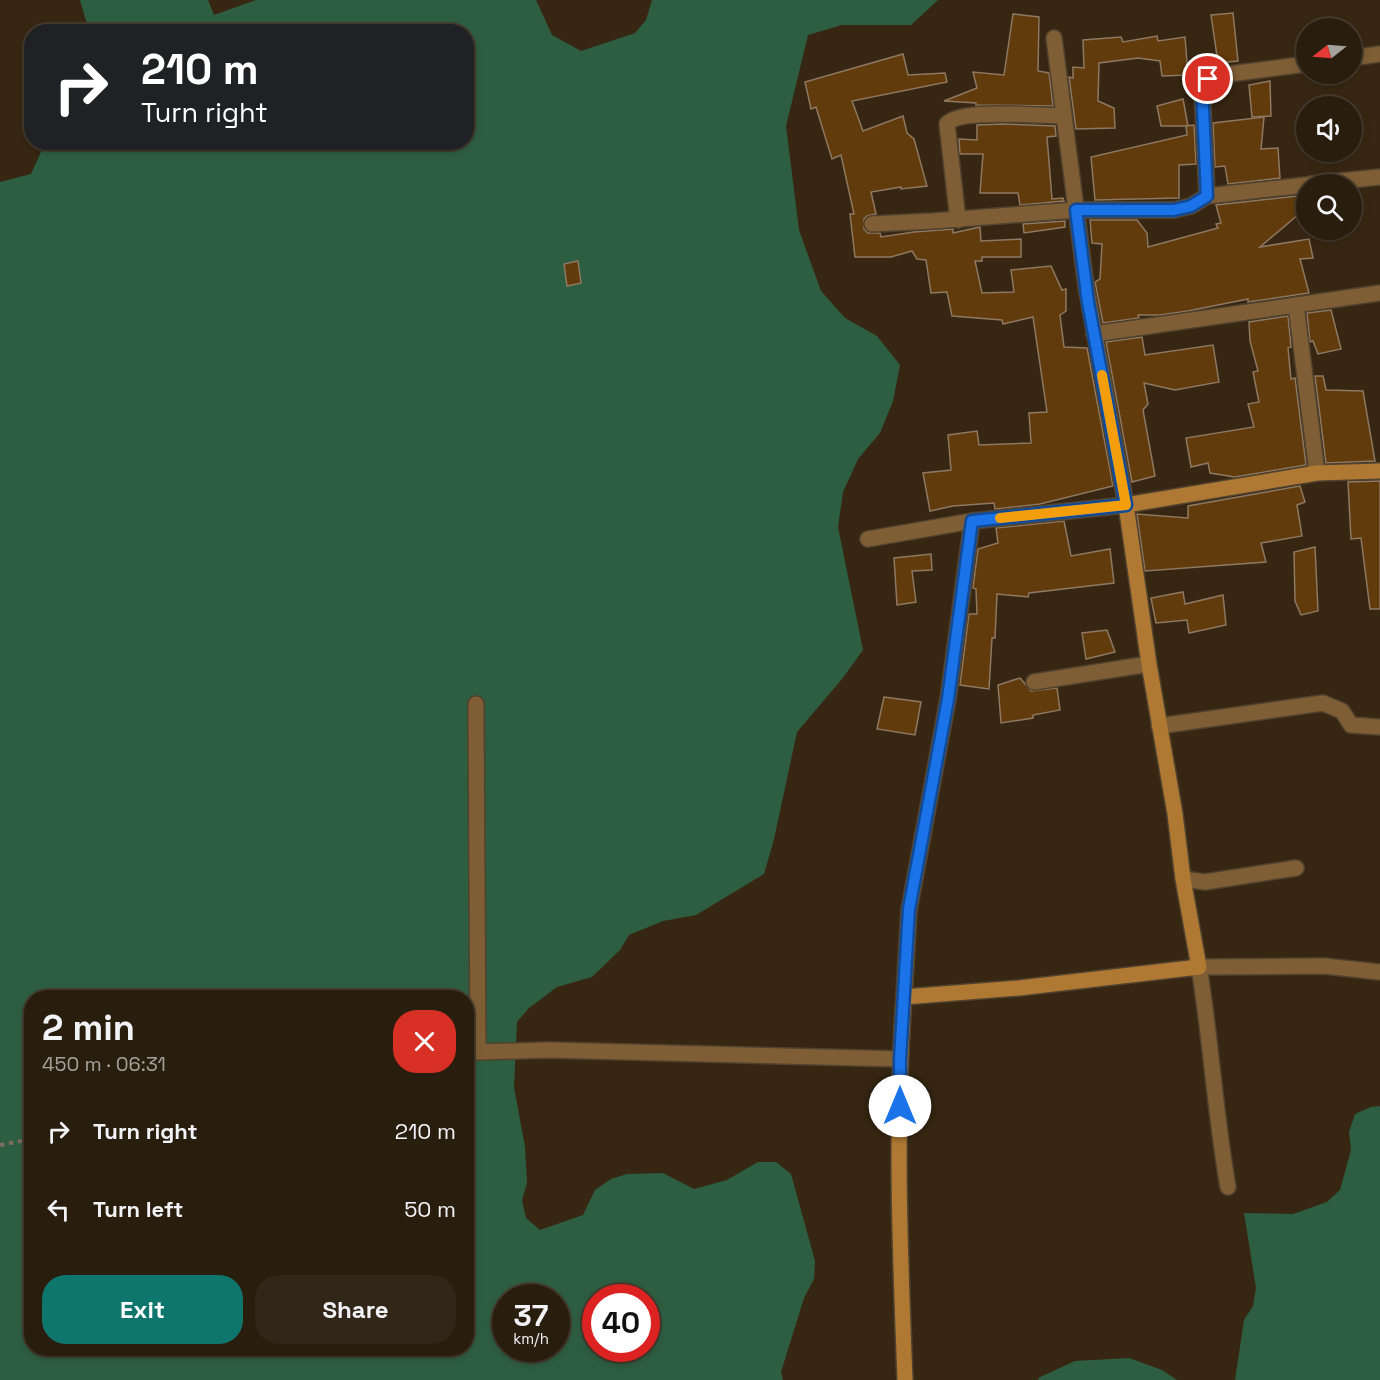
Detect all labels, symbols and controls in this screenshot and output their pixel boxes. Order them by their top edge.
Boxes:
north arrow [1296,18,1362,84]
map controls [1296,18,1362,240]
text: 210 m [141,43,259,96]
icon: right [42,48,120,126]
pin [1182,53,1233,104]
icon: arrive [1191,62,1224,95]
text: Turn right [141,95,268,130]
button: sound [1296,96,1362,162]
button: search [1296,174,1362,240]
text: 2 min [42,1005,135,1051]
button: close [393,1010,456,1073]
text: 450 m · 06:31 [42,1051,166,1077]
position arrow [868,1074,932,1138]
icon: right [42,1115,75,1148]
text: Turn right [93,1117,198,1145]
text: 210 m [395,1117,456,1145]
icon: left [42,1193,75,1226]
text: Turn left [93,1195,183,1223]
text: 50 m [404,1195,456,1223]
button: Exit [42,1275,243,1344]
button: Share [255,1275,456,1344]
speed limit sign: 40 [582,1284,660,1362]
text: 37 [514,1296,548,1335]
text: km/h [513,1329,549,1348]

